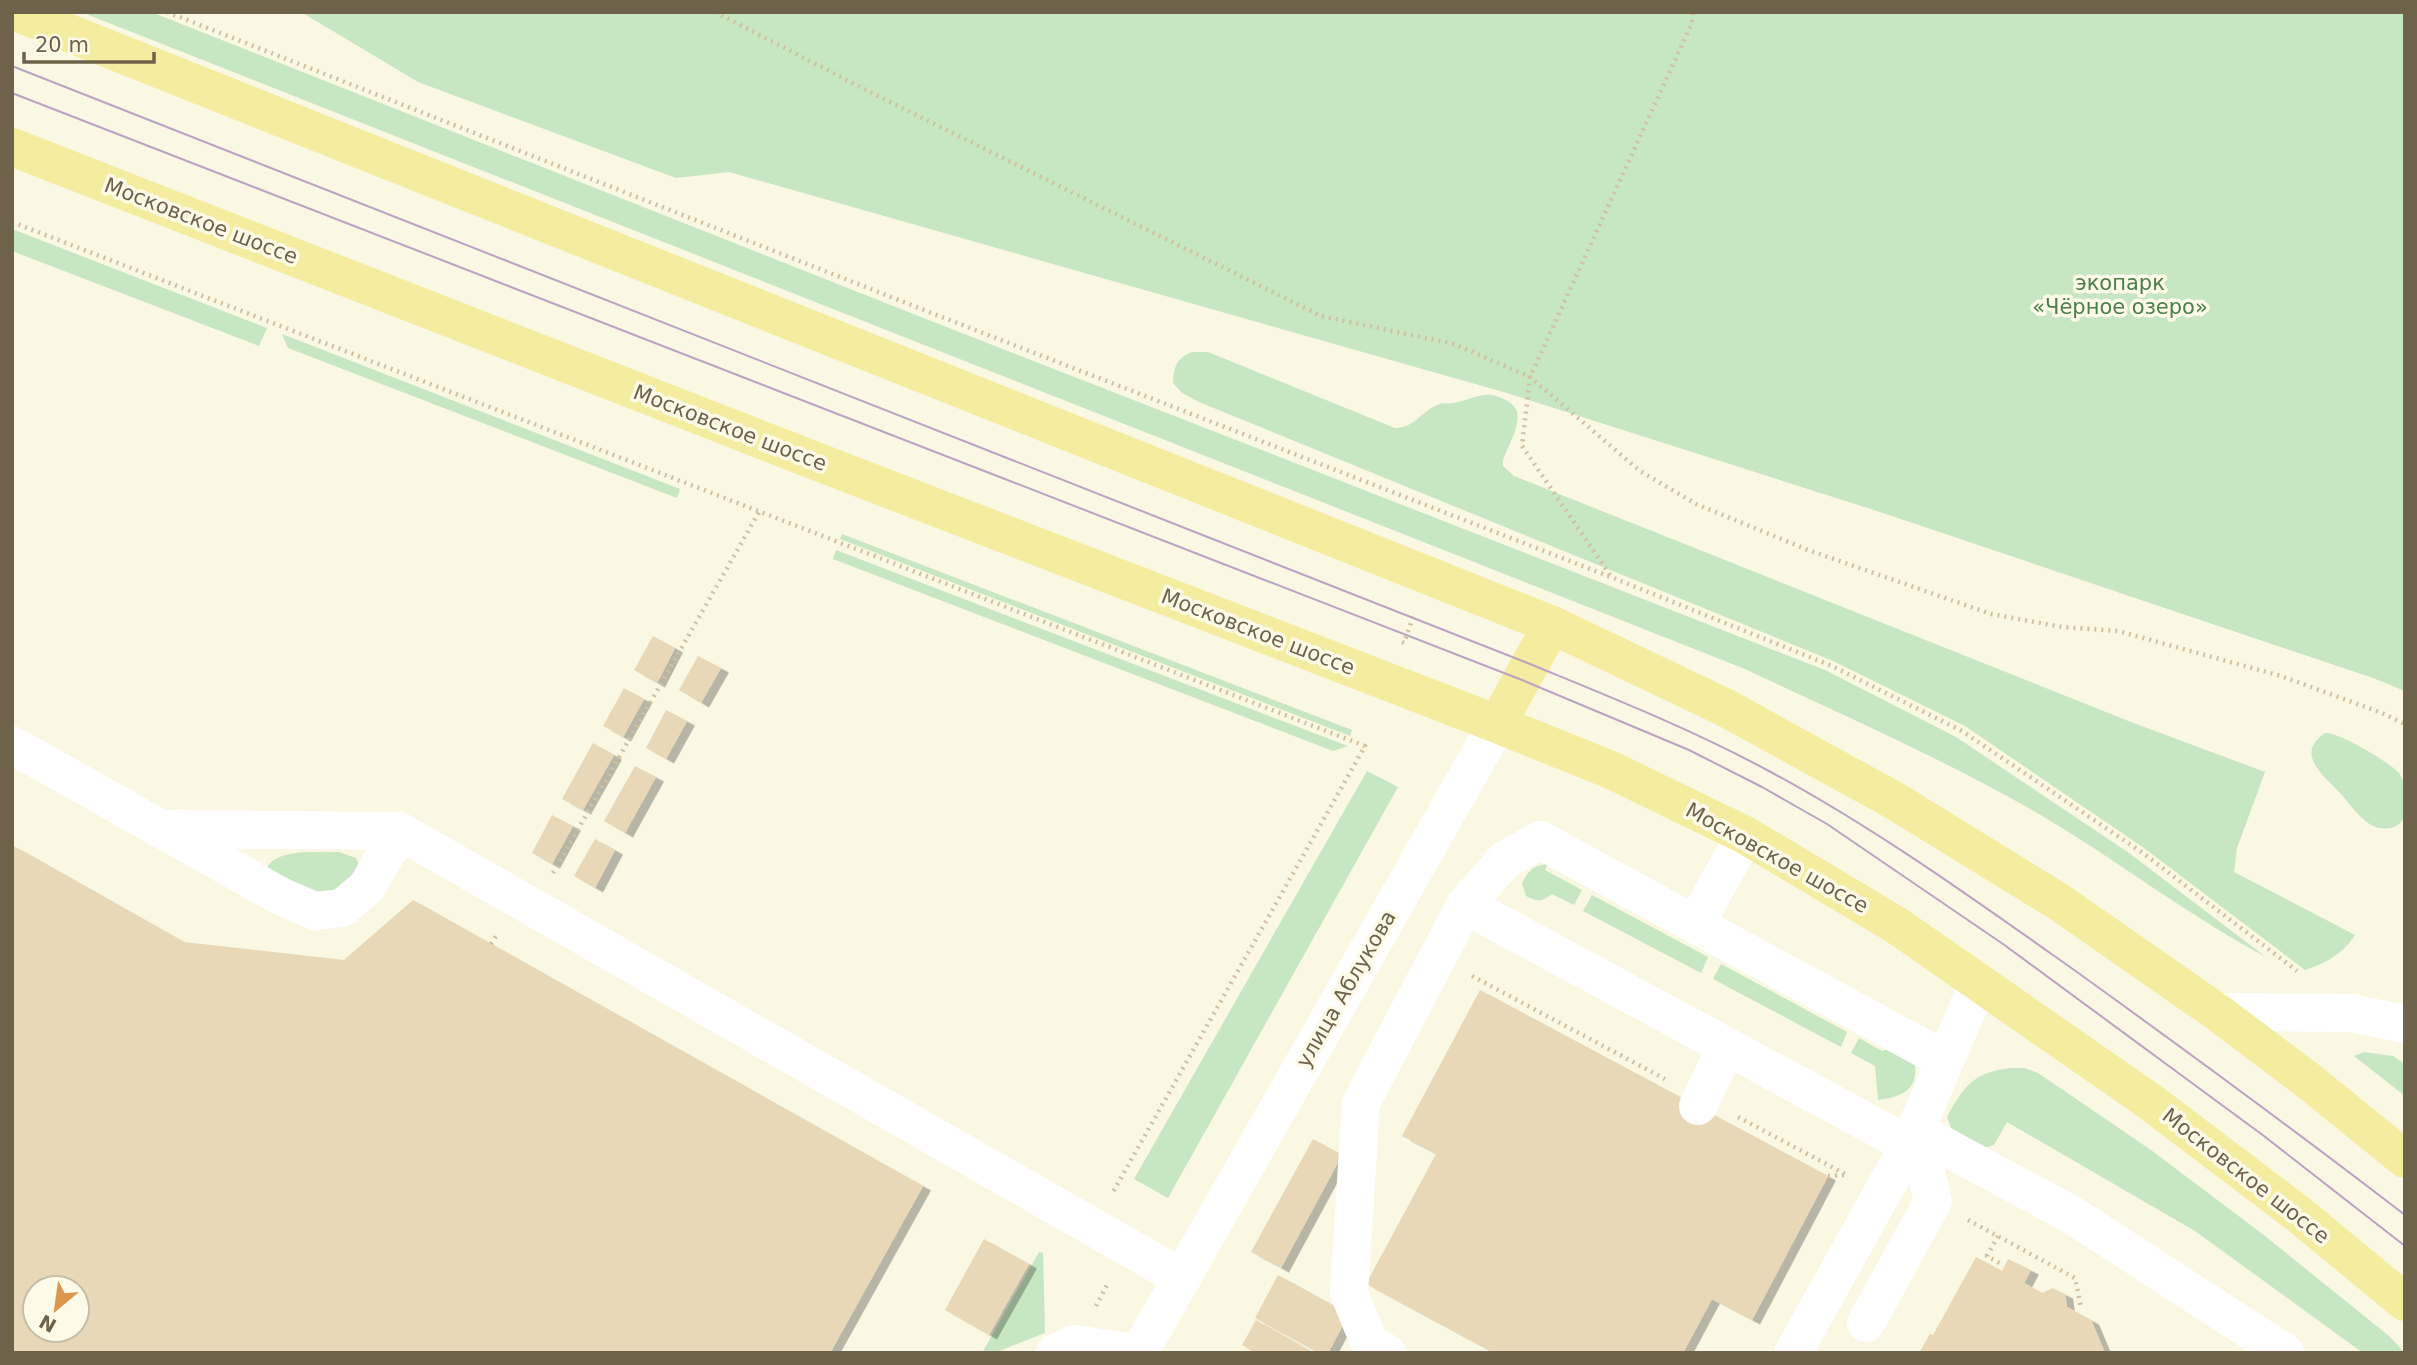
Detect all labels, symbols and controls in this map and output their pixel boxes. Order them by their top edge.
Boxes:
scale bar [24,21,154,65]
text: 20 m [35,33,89,57]
street label: Московское шоссе [101,173,301,269]
park label: экопарк «Чёрное озеро» [2032,271,2208,319]
street label: Московское шоссе [630,380,830,476]
street label: Московское шоссе [1158,584,1358,680]
street label: Московское шоссе [1681,798,1873,918]
street label: улица Аблукова [1291,906,1401,1072]
street label: Московское шоссе [2158,1103,2334,1249]
north arrow [21,1274,91,1344]
text: N [35,1310,60,1337]

